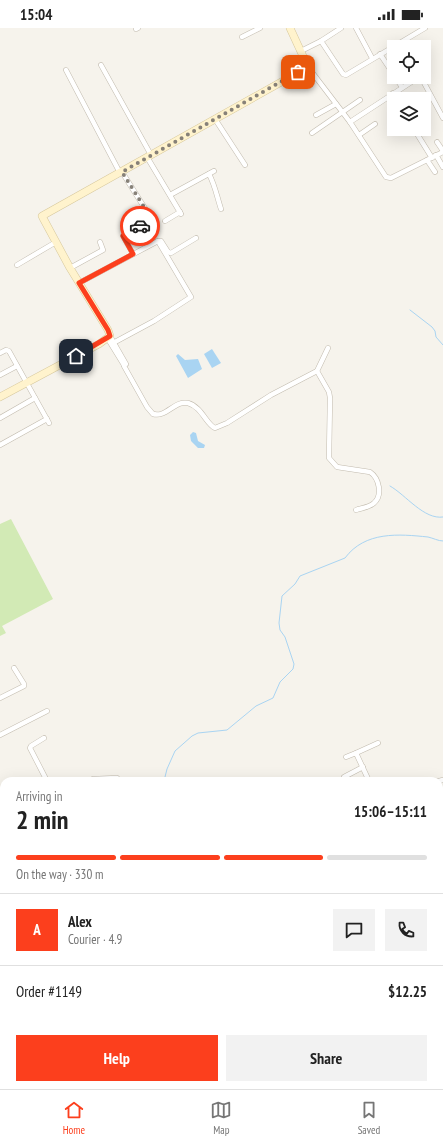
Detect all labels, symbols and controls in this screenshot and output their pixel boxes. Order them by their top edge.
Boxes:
text: 15:04 [20,5,52,24]
map controls [387,40,431,136]
button: locate [387,40,431,84]
pin [281,55,315,89]
icon: bag [287,61,309,83]
button: layers [387,92,431,136]
courier [120,206,160,246]
icon: car [129,215,151,237]
pin [59,339,93,373]
icon: home [65,345,87,367]
text: Arriving in [16,788,63,805]
text: 15:06–15:11 [354,802,427,821]
text: 2 min [16,803,69,836]
text: On the way · 330 m [16,866,103,883]
button: chat [333,909,375,951]
button: phone [385,909,427,951]
text: Alex [68,912,92,931]
text: A [33,920,41,939]
text: Courier · 4.9 [68,931,122,948]
text: Order #1149 [16,982,82,1001]
text: $12.25 [388,982,427,1001]
button: Help [16,1035,218,1081]
button: Share [226,1035,427,1081]
tab: Home [63,1099,85,1137]
tab: Map [210,1099,232,1137]
tab: Saved [358,1099,380,1137]

